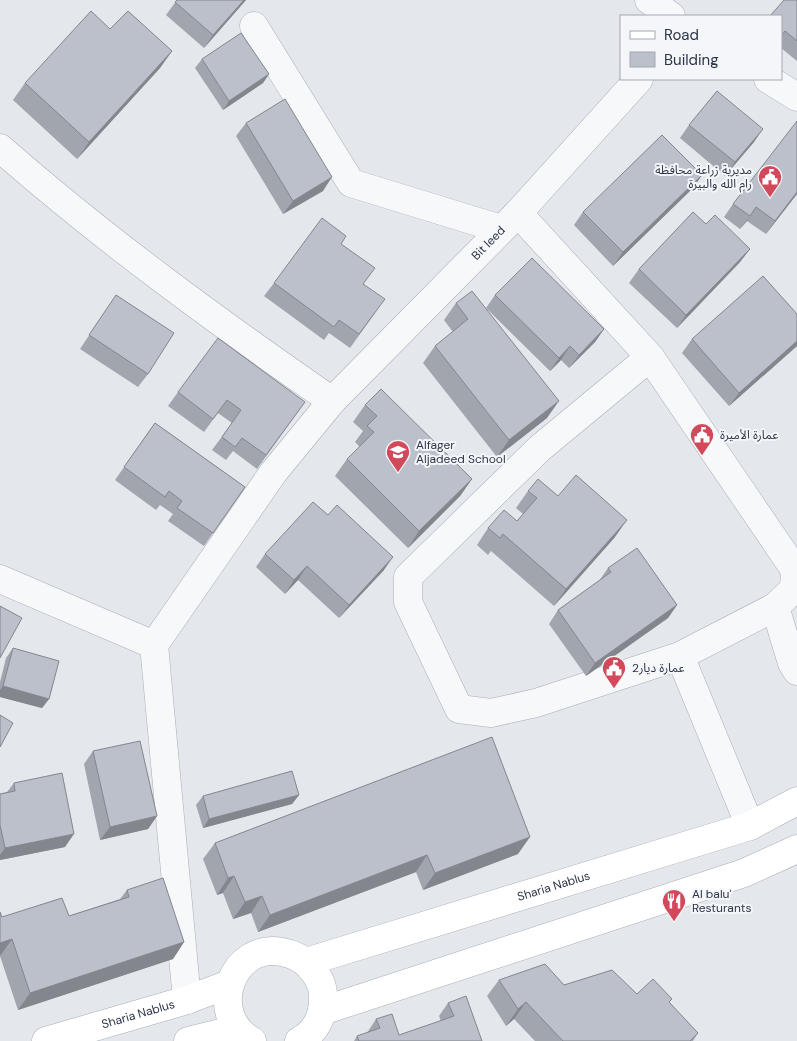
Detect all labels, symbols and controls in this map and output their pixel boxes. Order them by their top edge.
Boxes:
legend [620,15,782,80]
text: Road [664,25,699,45]
text: Building [664,50,719,70]
place label: مديرية زراعة محافظة رام الله والبيرة [655,162,752,193]
public building icon: مديرية زراعة محافظة رام الله والبيرة [757,164,783,198]
street label: Bit leed [468,222,509,264]
public building icon: عمارة الأميرة [689,422,715,456]
place label: عمارة الأميرة [720,427,778,443]
place label: Alfager Aljadeed School [416,437,506,467]
school or university icon: Alfager Aljadeed School [385,439,411,473]
public building icon: عمارة ديار2 [601,655,627,689]
place label: عمارة ديار2 [632,660,685,676]
street label: Sharia Nablus [515,867,592,905]
place label: Al balu' Resturants [692,886,752,916]
restaurant icon: Al balu' Resturants [661,888,687,922]
street label: Sharia Nablus [100,996,177,1032]

